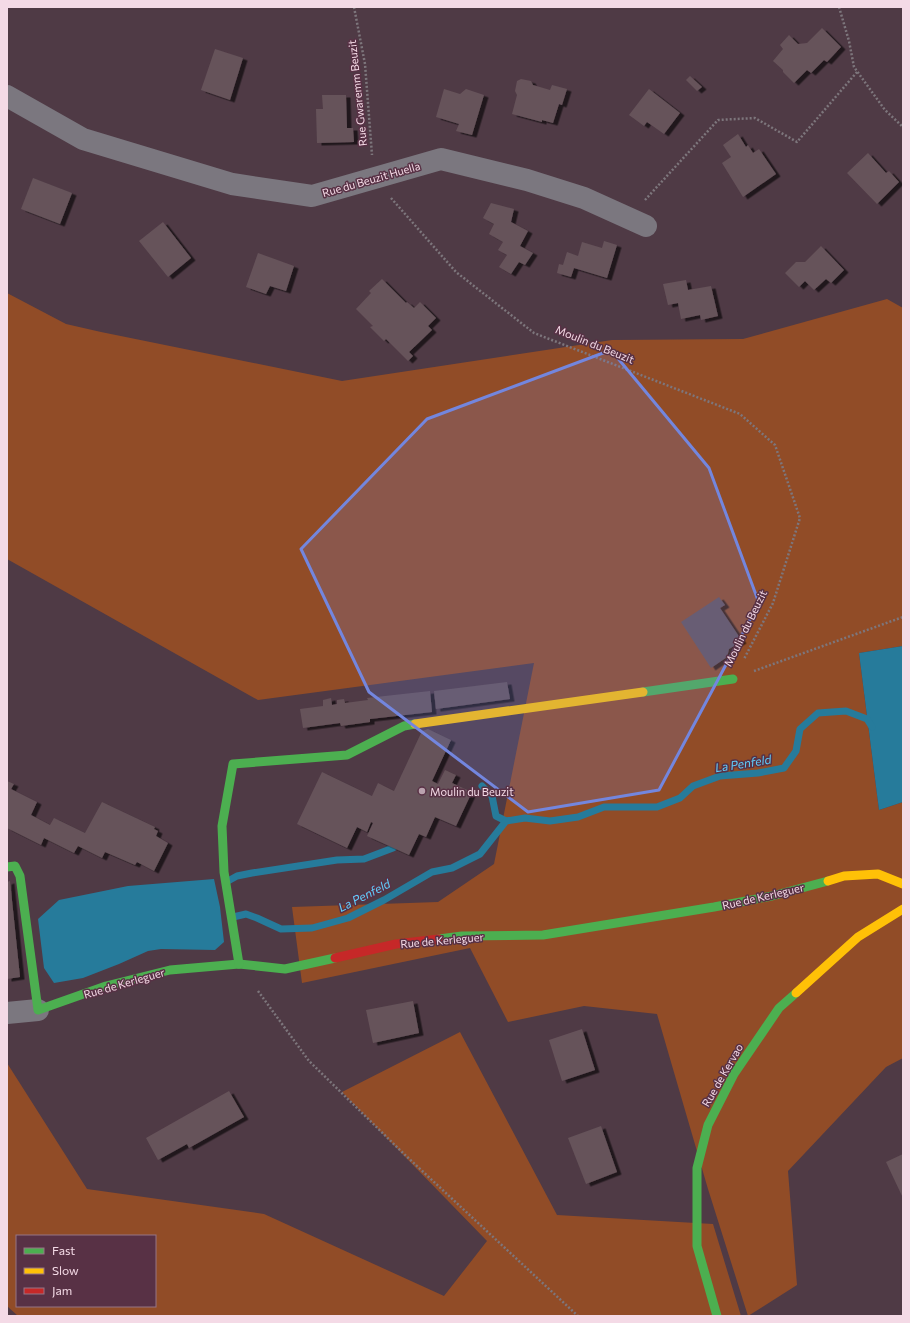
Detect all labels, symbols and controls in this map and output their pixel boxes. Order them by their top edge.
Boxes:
street label: Rue Gwaremm Beuzit [345,39,369,147]
street label: Rue du Beuzit Huella [320,159,422,199]
street label: Moulin du Beuzit [554,322,637,366]
street label: Moulin du Beuzit [721,587,769,668]
water label: La Penfeld [714,751,773,774]
place label: Moulin du Beuzit [430,785,514,798]
marker: Moulin du Beuzit [417,786,427,796]
water label: La Penfeld [336,875,393,914]
street label: Rue de Kerleguer [721,880,806,912]
street label: Rue de Kerleguer [400,930,485,950]
street label: Rue de Kerleguer [82,965,167,1001]
street label: Rue de Kervao [699,1041,746,1109]
legend [16,1235,156,1307]
text: Fast [52,1243,75,1257]
text: Slow [52,1263,79,1277]
text: Jam [52,1283,72,1298]

